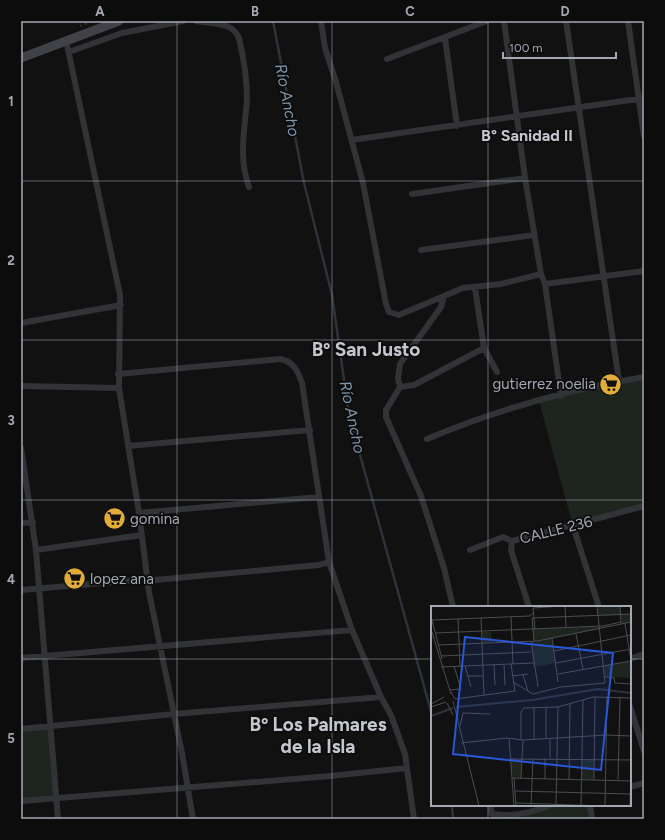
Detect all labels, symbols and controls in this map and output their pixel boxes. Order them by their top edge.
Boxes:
text: A [95,4,105,19]
text: B [251,4,259,19]
text: C [405,4,415,19]
text: D [560,4,570,19]
scale bar [503,34,616,60]
text: 100 m [509,41,543,55]
water label: Río Ancho [271,62,304,138]
text: 1 [8,94,14,109]
district label: B° Sanidad II [481,126,573,145]
text: 2 [7,253,15,268]
district label: Bº San Justo [312,338,420,361]
supermarket icon: gutierrez noelia [598,371,624,397]
place label: gutierrez noelia [492,375,596,393]
water label: Río Ancho [336,379,369,455]
text: 3 [7,413,15,428]
supermarket icon: gomina [101,506,127,532]
place label: gomina [130,510,180,528]
street label: CALLE 236 [518,512,595,548]
supermarket icon: lopez ana [61,566,87,592]
place label: lopez ana [90,570,154,588]
text: 4 [7,572,15,587]
inset map [431,606,631,806]
district label: Bº Los Palmares de la Isla [250,713,387,758]
text: 5 [7,731,15,746]

